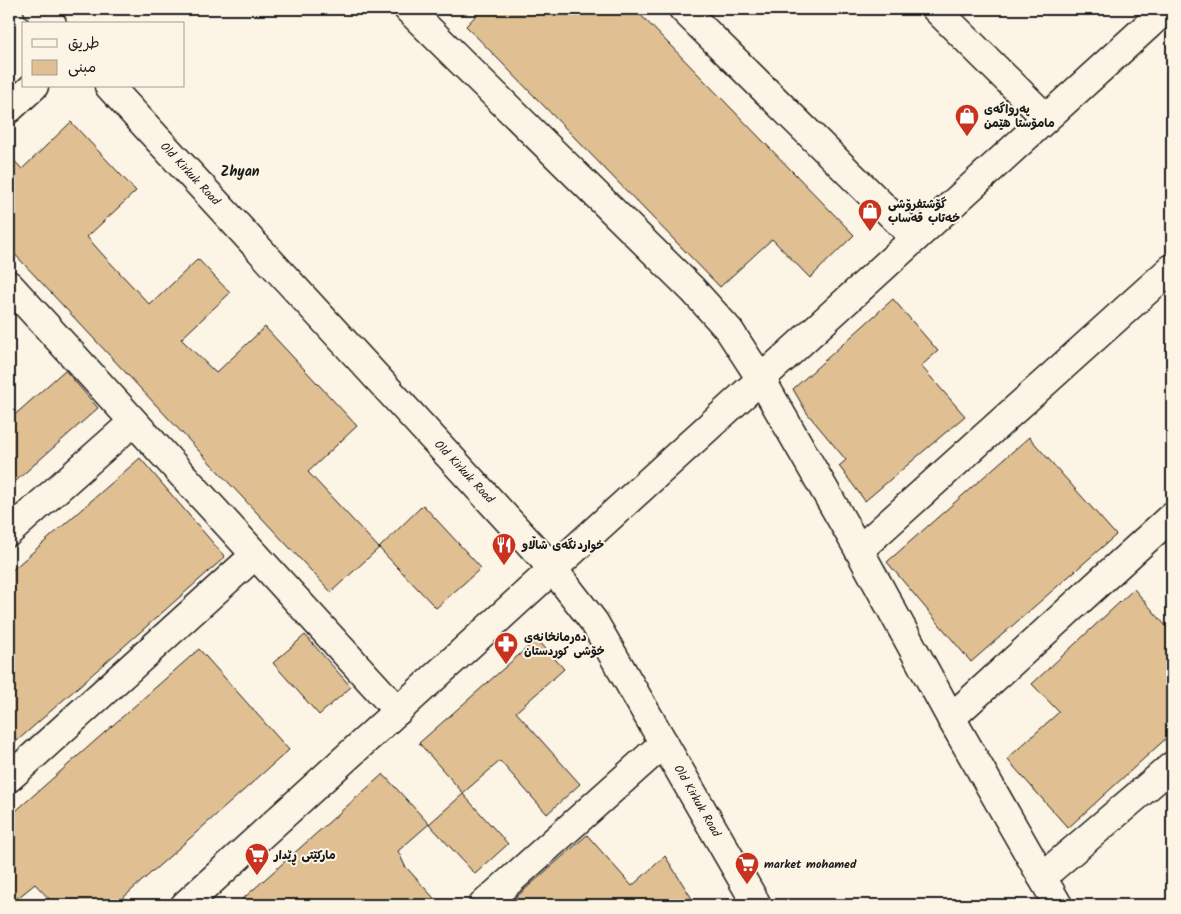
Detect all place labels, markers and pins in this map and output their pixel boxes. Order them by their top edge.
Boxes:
place label: پەڕواگەی مامۆستا هێمن [984,100,1055,133]
shop icon: پەڕواگەی مامۆستا هێمن [954,103,980,137]
place label: گۆشتفرۆشی خەتاب قەساب [888,195,960,228]
shop icon: گۆشتفرۆشی خەتاب قەساب [857,198,883,232]
restaurant icon: خواردنگەی شاڵاو [491,532,517,566]
place label: خواردنگەی شاڵاو [521,536,604,555]
place label: دەرمانخانەی خۆشی کوردستان [524,628,605,661]
pharmacy icon: دەرمانخانەی خۆشی کوردستان [493,631,519,665]
supermarket icon: مارکێتی ڕێدار [244,842,270,876]
place label: مارکێتی ڕێدار [273,846,336,866]
supermarket icon: market mohamed [734,851,760,885]
place label: market mohamed [764,855,857,874]

